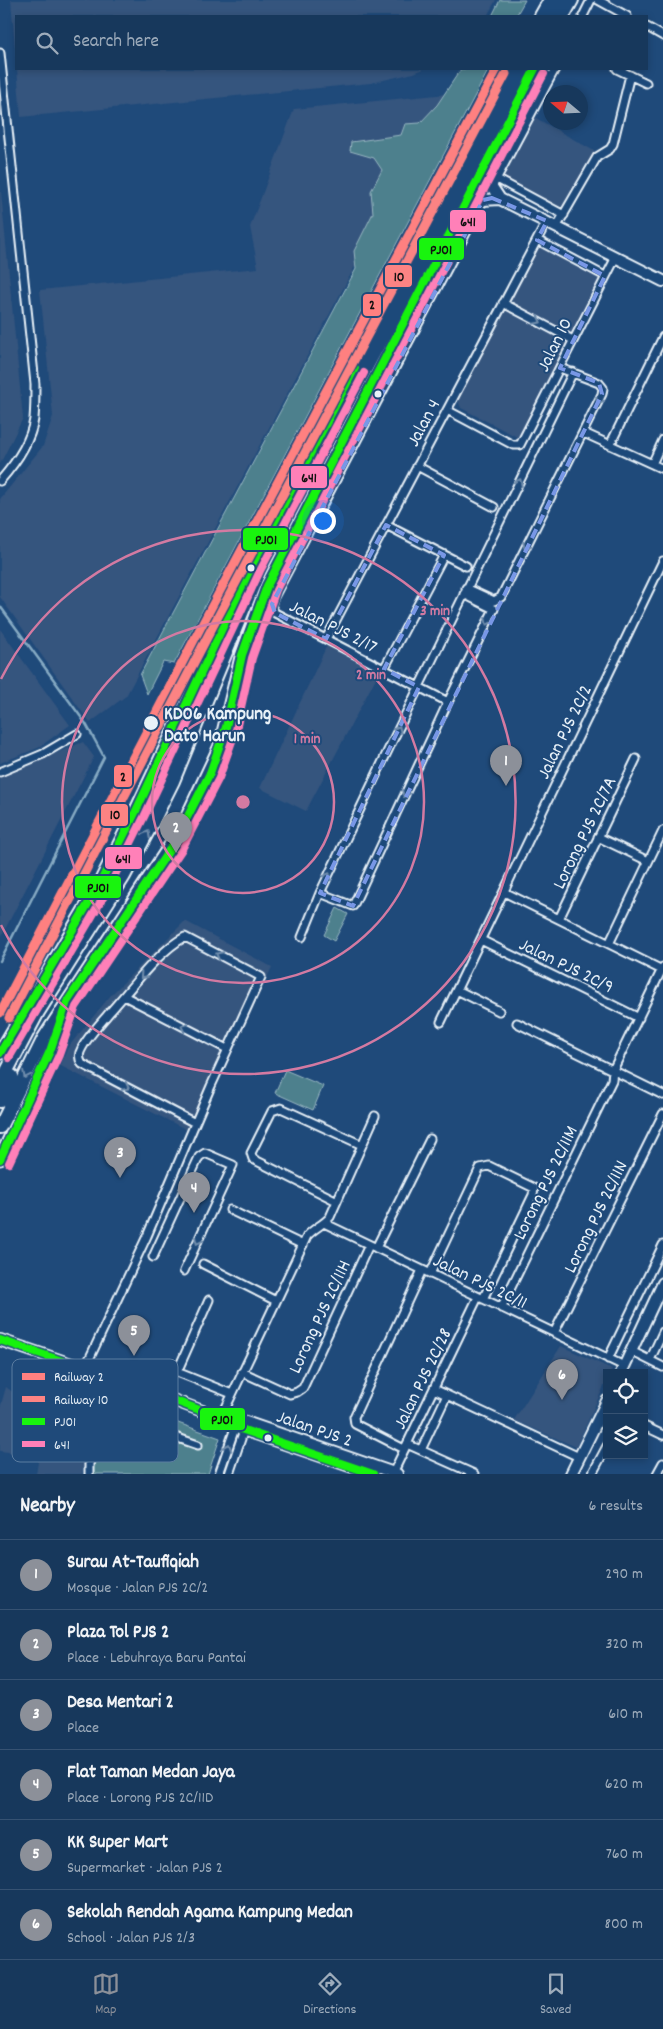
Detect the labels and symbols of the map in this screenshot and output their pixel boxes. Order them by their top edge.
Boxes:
north arrow [543,85,588,130]
line badge: 641 [449,209,487,233]
text: 641 [460,213,476,233]
line badge: PJ01 [418,237,465,261]
text: PJ01 [430,241,452,261]
line badge: 10 [384,264,413,288]
text: 10 [394,268,404,288]
line badge: 2 [362,293,382,317]
text: 2 [369,296,375,316]
street label: Jalan 10 [532,314,581,377]
one-way arrow [533,315,542,325]
unlabelled marker [373,389,383,399]
street label: Jalan 4 [401,395,449,452]
one-way arrow [595,396,605,405]
line badge: 641 [290,465,328,489]
text: 641 [301,469,317,489]
one-way arrow [513,478,523,487]
your location [310,508,336,534]
line badge: PJ01 [242,527,289,551]
text: PJ01 [255,531,277,551]
one-way arrow [522,541,532,550]
unlabelled marker [246,563,256,573]
street label: Jalan PJS 2/17 [284,594,381,662]
text: 3 min [420,601,450,623]
one-way arrow [484,617,494,626]
text: 2 min [356,665,386,687]
street label: Jalan PJS 2C/2 [532,681,601,784]
place label: KD06 Kampung Dato Harun [164,702,271,751]
marker: KD06 Kampung Dato Harun [142,714,160,732]
one-way arrow [392,725,402,734]
text: 1 min [294,729,320,751]
pin: 1 [490,745,522,786]
line badge: 2 [113,764,133,788]
text: 2 [120,768,126,788]
street label: Lorong PJS 2C/7A [547,773,625,894]
one-way arrow [402,788,412,797]
centre of rings [234,793,252,811]
line badge: 10 [100,803,129,827]
text: 10 [110,806,120,826]
pin: 2 [160,812,192,853]
one-way arrow [141,830,151,839]
line badge: 641 [104,846,143,870]
text: 641 [115,850,131,870]
one-way arrow [322,872,332,881]
line badge: PJ01 [74,875,122,899]
text: PJ01 [87,879,109,899]
street label: Jalan PJS 2C/9 [513,933,617,1002]
one-way arrow [215,951,224,961]
one-way arrow [139,970,148,979]
one-way arrow [180,1023,189,1033]
one-way arrow [22,1070,32,1079]
one-way arrow [121,1081,130,1091]
street label: Lorong PJS 2C/11M [508,1122,586,1245]
pin: 3 [104,1137,136,1178]
street label: Lorong PJS 2C/11N [558,1157,636,1278]
pin: 4 [178,1172,210,1213]
one-way arrow [194,1236,204,1245]
street label: Jalan PJS 2C/11 [428,1249,531,1318]
street label: Lorong PJS 2C/11H [283,1256,359,1379]
pin: 5 [118,1315,150,1356]
street label: Jalan PJS 2C/28 [388,1324,460,1435]
legend [12,1359,178,1462]
pin: 6 [546,1359,578,1400]
text: Railway 2 [54,1368,104,1388]
text: Railway 10 [54,1391,108,1411]
street label: Jalan PJS 2 [272,1405,356,1456]
line badge: PJ01 [199,1407,246,1431]
text: PJ01 [211,1411,233,1431]
text: PJ01 [54,1413,76,1433]
unlabelled marker [263,1433,273,1443]
text: 641 [54,1436,70,1456]
one-way arrow [222,1443,232,1451]

